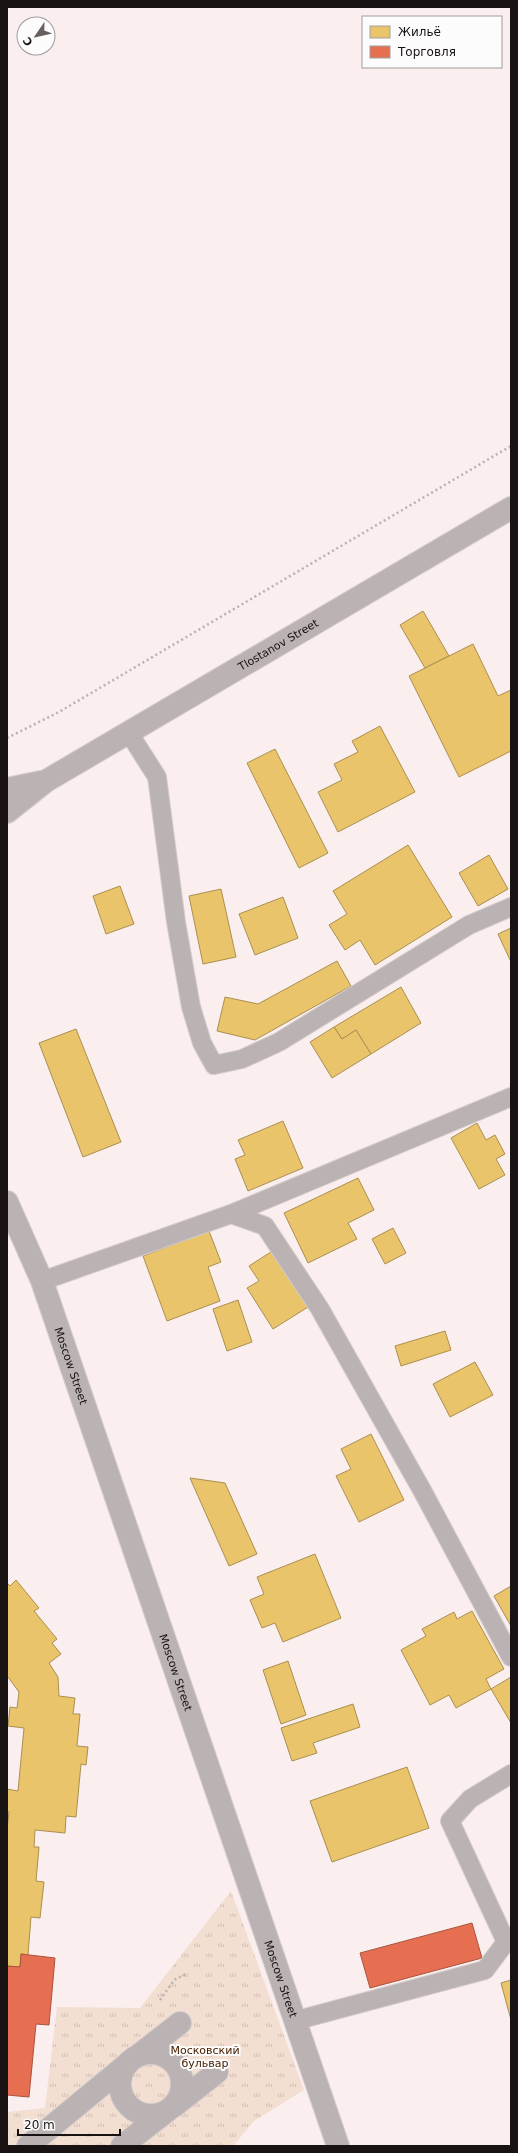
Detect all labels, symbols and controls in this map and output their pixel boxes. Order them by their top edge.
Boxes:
north arrow [16,16,56,56]
legend [362,16,502,68]
text: Жильё [398,25,441,39]
text: С [20,34,36,48]
text: Торговля [397,45,456,59]
street label: Tlostanov Street [235,616,321,674]
street label: Moscow Street [51,1326,90,1407]
street label: Moscow Street [156,1632,195,1713]
street label: Moscow Street [261,1939,300,2020]
park label: Московский бульвар [170,2044,240,2070]
scale bar [18,2111,120,2137]
text: 20 m [24,2118,55,2132]

